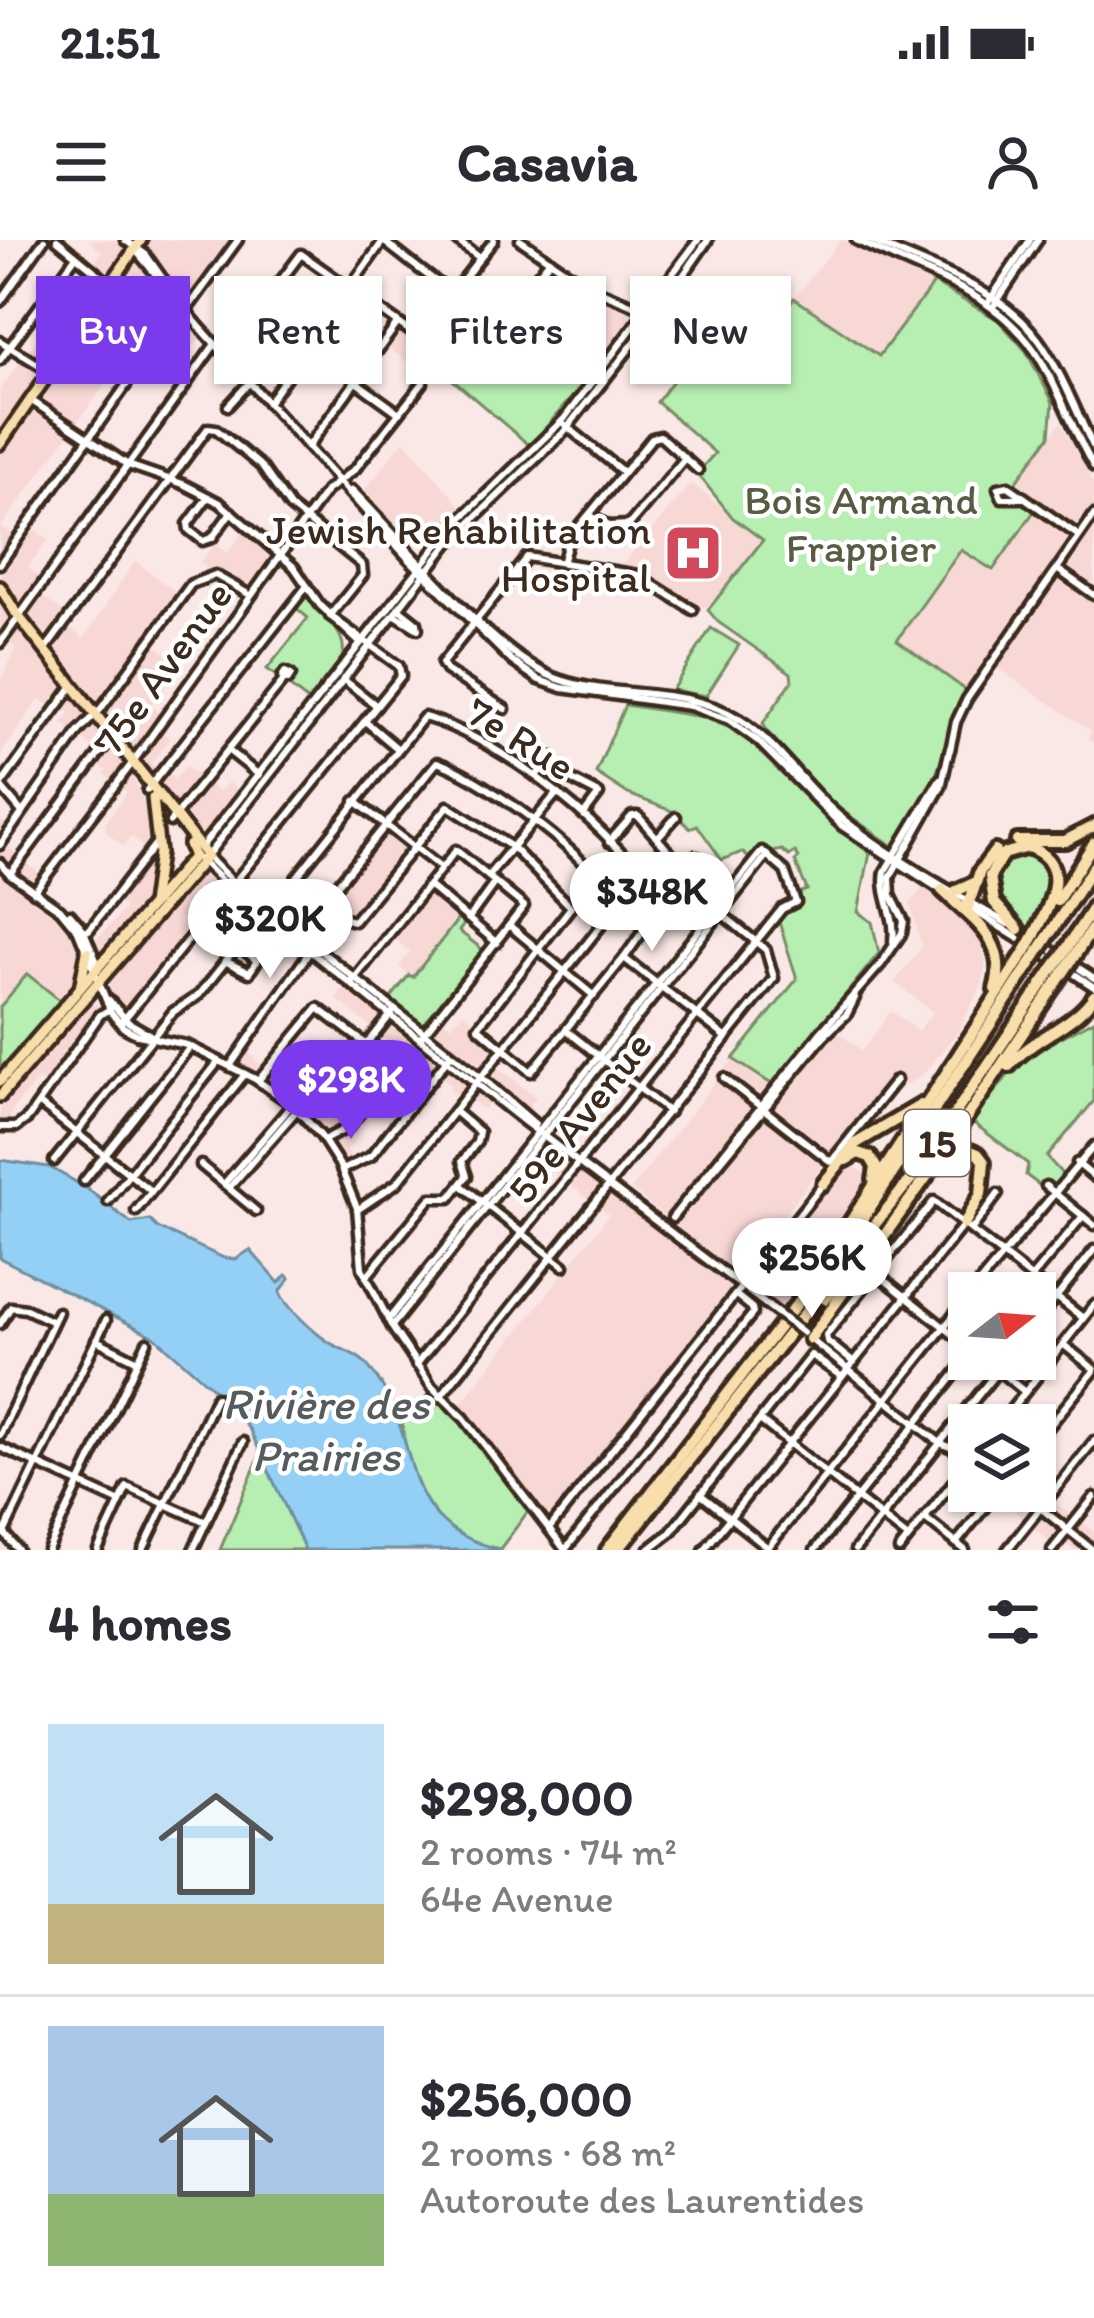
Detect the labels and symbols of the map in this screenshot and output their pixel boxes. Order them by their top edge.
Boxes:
park label: Bois Armand Frappier [744,474,978,573]
place label: Jewish Rehabilitation Hospital [266,504,651,603]
hospital icon: Jewish Rehabilitation Hospital [662,522,724,584]
street label: 75e Avenue [82,571,243,766]
street label: 7e Rue [457,685,585,792]
pin: $348K [568,852,736,954]
pin: $320K [186,879,354,981]
street label: 59e Avenue [496,1021,663,1214]
pin: $298K [267,1040,435,1142]
road number: 15 [904,1110,970,1176]
pin: $256K [728,1218,896,1320]
north arrow [948,1272,1056,1380]
water label: Rivière des Prairies [222,1376,432,1482]

